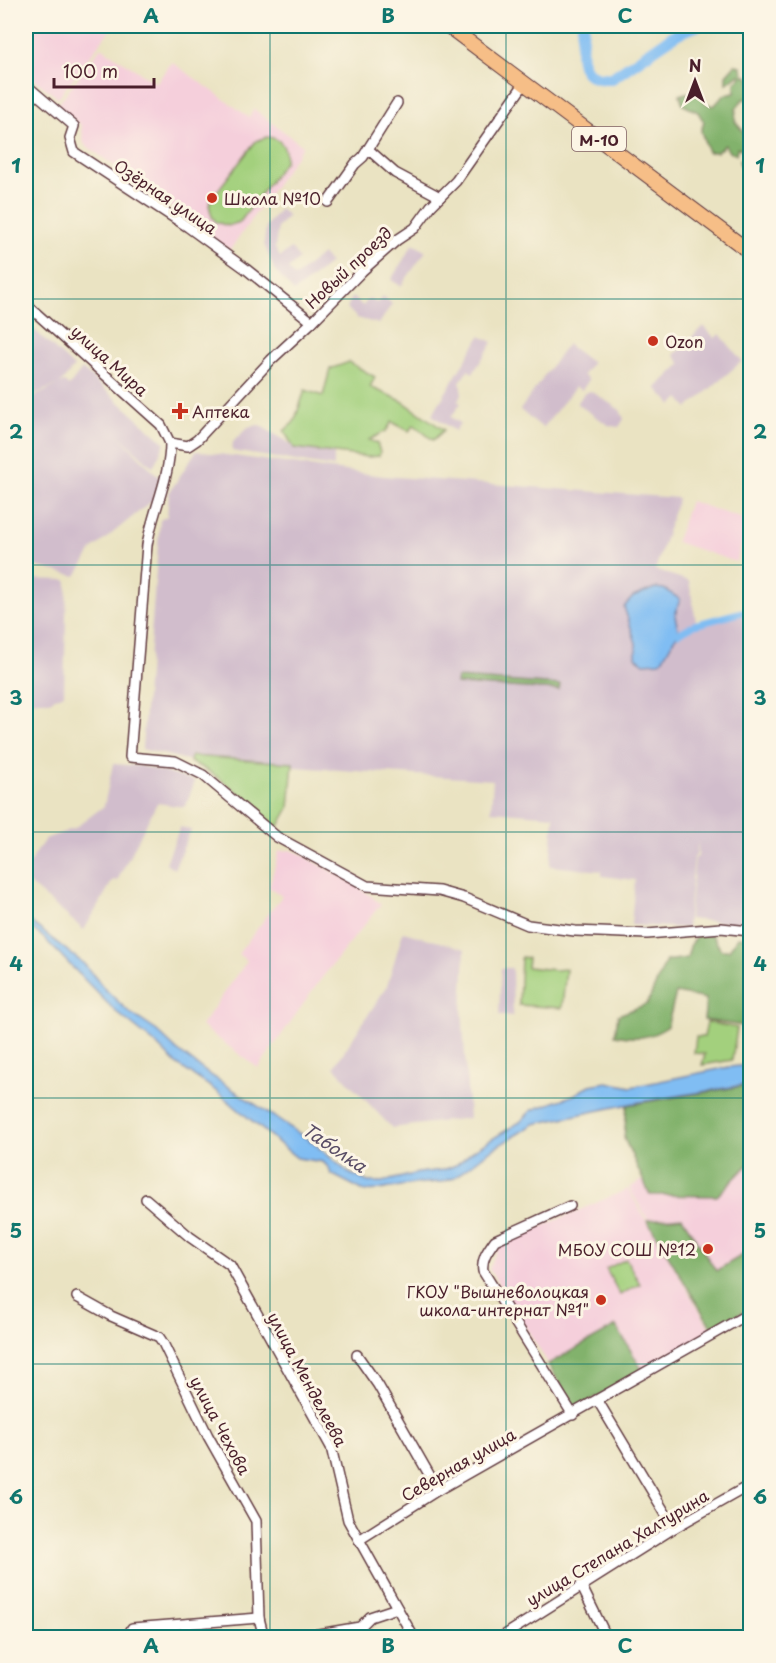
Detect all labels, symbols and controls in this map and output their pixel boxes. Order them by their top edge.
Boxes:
text: A [143,0,159,30]
text: B [381,0,395,30]
text: C [617,0,633,30]
scale bar [54,51,154,89]
north arrow [665,51,725,111]
text: N [689,53,701,77]
text: 100 m [63,57,118,84]
road number: М-10 [572,127,626,151]
text: 1 [11,150,21,180]
text: 1 [755,150,765,180]
street label: Озёрная улица [110,153,222,239]
place label: Школа №10 [224,186,321,210]
marker: Школа №10 [205,191,219,205]
street label: Новый проезд [299,220,397,314]
street label: улица Мира [66,319,154,401]
place label: Ozon [665,329,703,353]
marker: Ozon [646,334,660,348]
place label: Аптека [192,399,249,423]
marker: Аптека [173,404,187,418]
text: 2 [9,416,23,446]
text: 2 [753,416,767,446]
text: 3 [9,682,23,712]
text: 3 [753,682,767,712]
text: 4 [9,948,23,978]
text: 4 [753,948,767,978]
water label: Таболка [297,1116,373,1179]
text: 5 [10,1215,22,1245]
text: 5 [754,1215,766,1245]
place label: МБОУ СОШ №12 [558,1237,696,1261]
marker: МБОУ СОШ №12 [701,1242,715,1256]
place label: ГКОУ "Вышневолоцкая школа-интернат №1" [407,1279,589,1321]
marker: ГКОУ "Вышневолоцкая школа-интернат №1" [594,1293,608,1307]
street label: улица Менделеева [262,1307,354,1451]
street label: улица Чехова [185,1371,257,1479]
street label: Северная улица [396,1421,520,1507]
text: 6 [9,1481,23,1511]
text: 6 [753,1481,767,1511]
street label: улица Степана Халтурина [521,1483,713,1611]
text: A [143,1630,159,1660]
text: B [381,1630,395,1660]
text: C [617,1630,633,1660]

